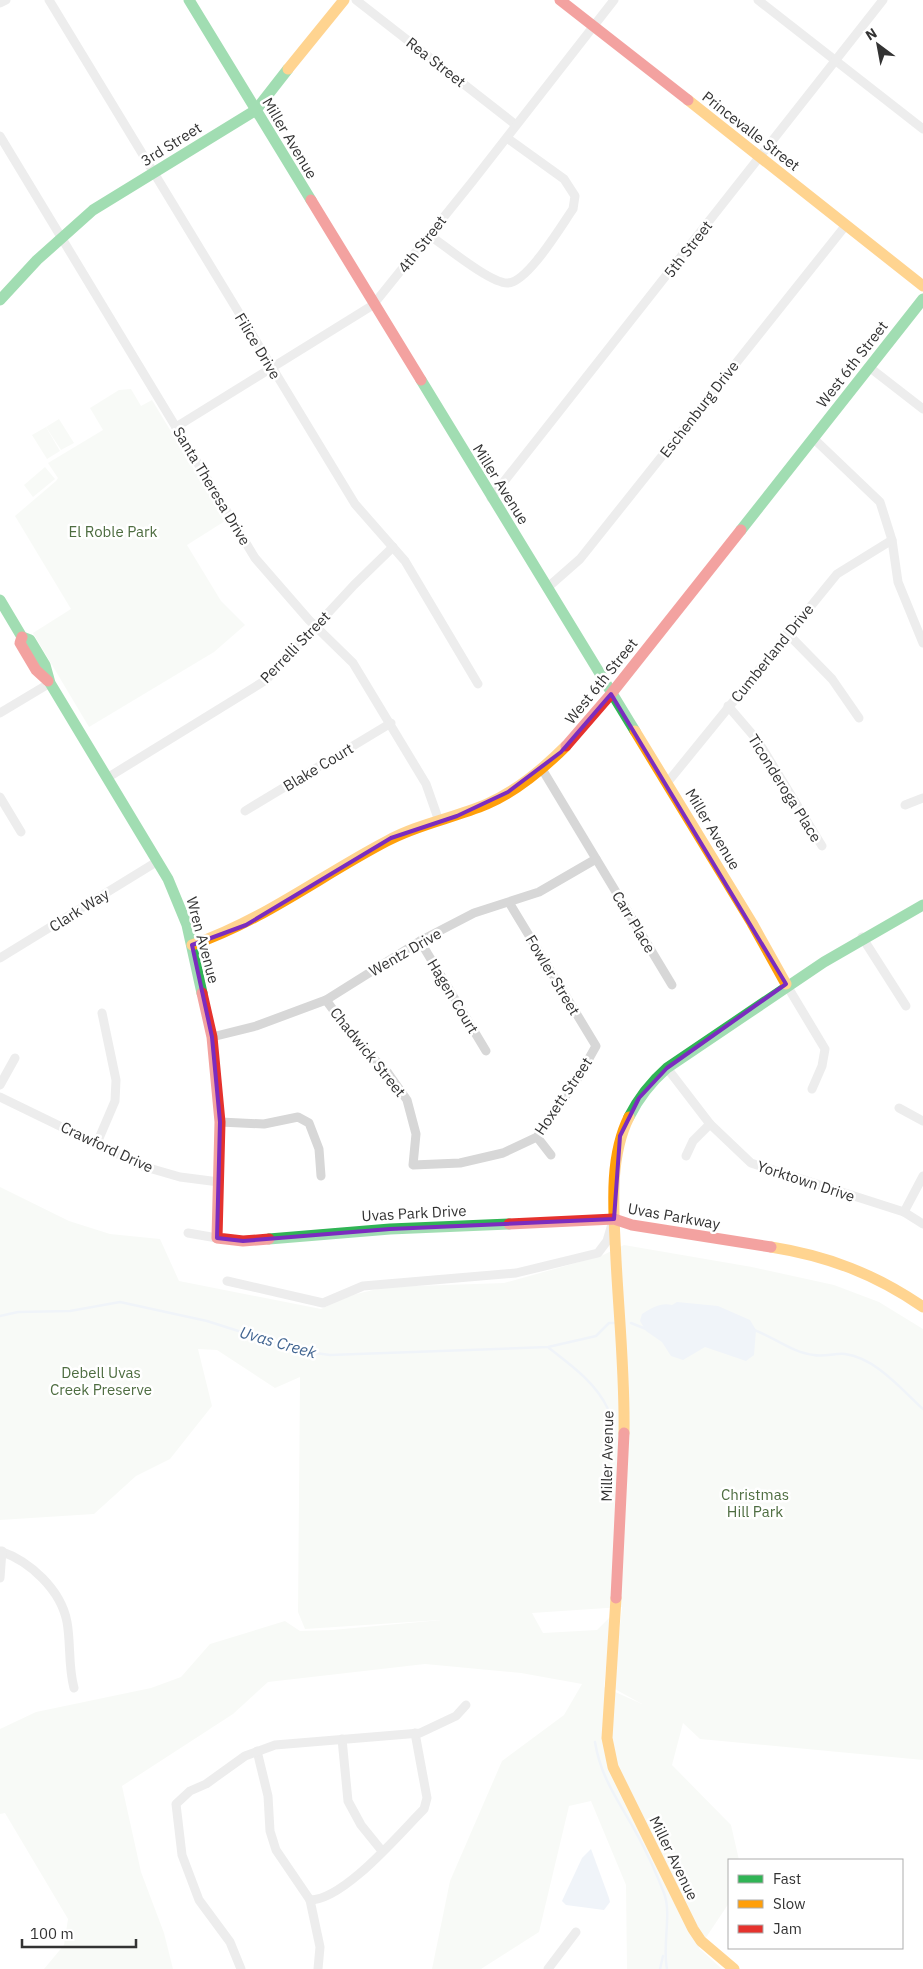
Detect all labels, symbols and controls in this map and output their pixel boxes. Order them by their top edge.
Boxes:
north arrow [853,20,903,70]
text: N [862,24,880,44]
street label: Rea Street [402,33,470,91]
street label: Princevalle Street [698,87,804,175]
street label: Miller Avenue [258,94,322,182]
street label: 3rd Street [137,118,205,170]
street label: 4th Street [394,212,450,276]
street label: 5th Street [660,217,716,281]
street label: Filice Drive [231,309,285,383]
street label: West 6th Street [812,317,892,411]
street label: Eschenburg Drive [655,357,743,461]
street label: Santa Theresa Drive [169,423,255,549]
street label: Miller Avenue [469,440,533,528]
park label: El Roble Park [68,522,158,541]
street label: Cumberland Drive [727,600,817,706]
street label: Perrelli Street [256,607,334,687]
street label: West 6th Street [561,634,641,728]
street label: Ticonderoga Place [744,730,826,846]
street label: Blake Court [280,739,356,795]
street label: Miller Avenue [681,785,745,873]
street label: Clark Way [46,884,113,936]
street label: Carr Place [608,888,660,956]
street label: Wren Avenue [182,895,224,985]
street label: Wentz Drive [365,924,445,980]
street label: Fowler Street [522,931,584,1019]
street label: Hagen Court [423,955,483,1037]
street label: Chadwick Street [326,1003,410,1101]
street label: Hoxett Street [530,1054,596,1138]
street label: Crawford Drive [58,1117,156,1177]
street label: Yorktown Drive [755,1156,857,1206]
street label: Uvas Parkway [626,1199,722,1234]
street label: Uvas Park Drive [361,1201,467,1225]
water label: Uvas Creek [237,1322,319,1363]
park label: Debell Uvas Creek Preserve [50,1363,152,1399]
street label: Miller Avenue [597,1410,617,1502]
park label: Christmas Hill Park [721,1485,789,1521]
street label: Miller Avenue [645,1813,703,1903]
legend [728,1859,903,1949]
text: Fast [773,1869,801,1888]
text: Slow [773,1894,806,1913]
scale bar [22,1916,136,1948]
text: Jam [773,1919,802,1938]
text: 100 m [30,1924,74,1943]

